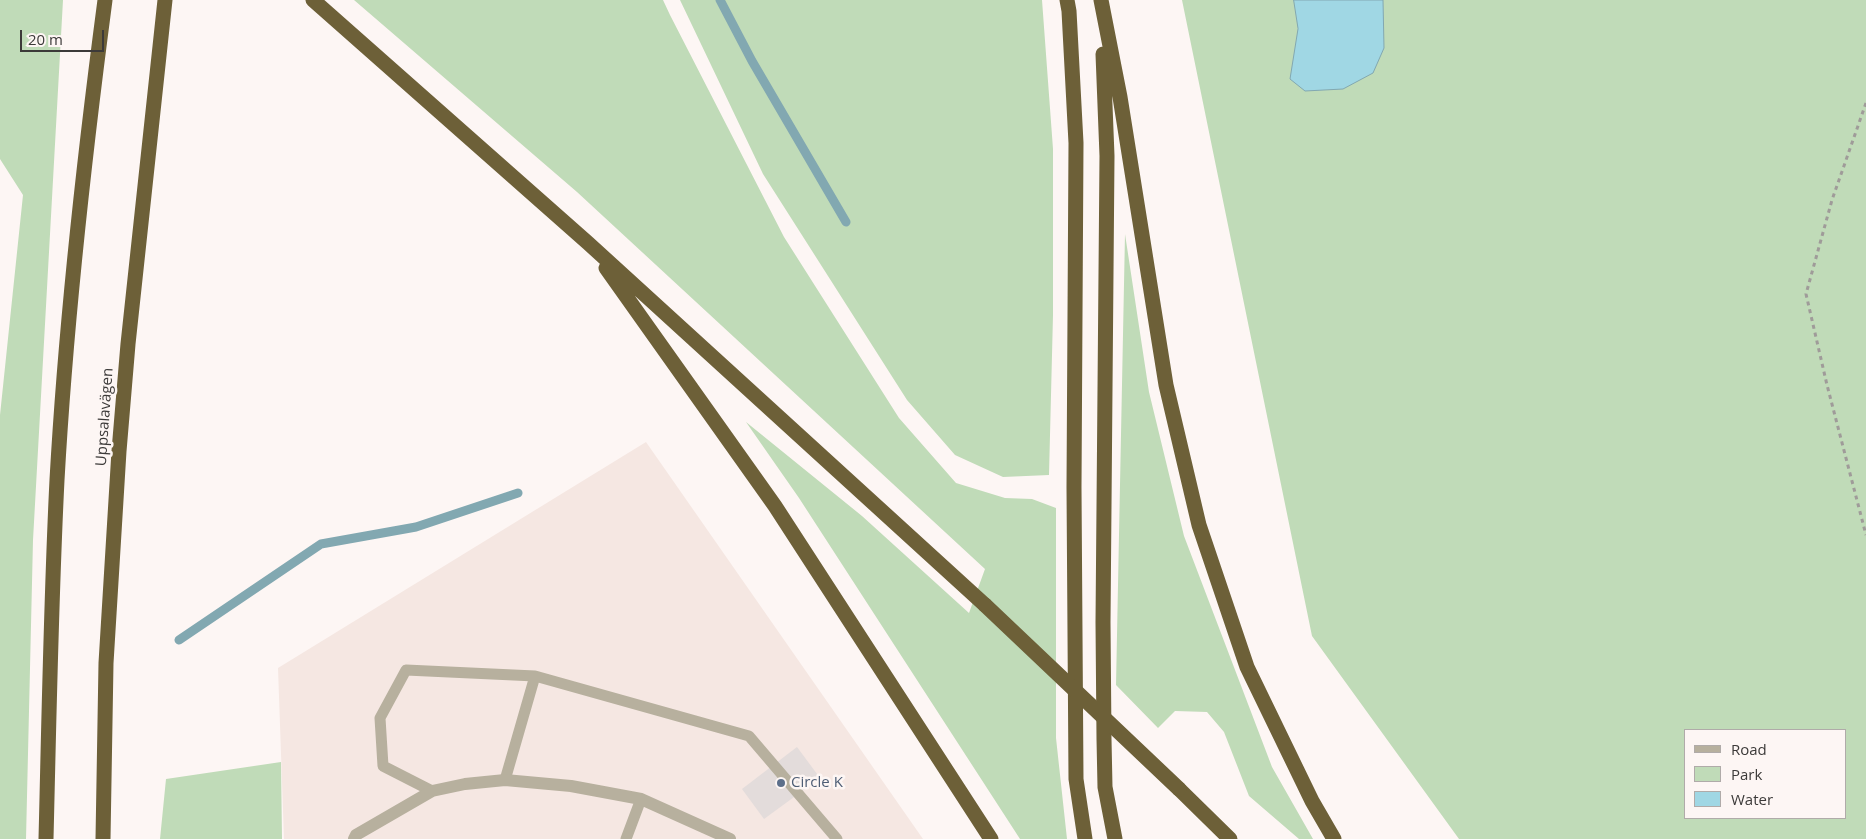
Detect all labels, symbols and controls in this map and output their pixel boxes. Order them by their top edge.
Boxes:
scale bar [22,20,106,52]
text: 20 m [28,29,63,49]
street label: Uppsalavägen [93,367,117,467]
legend [1684,729,1846,819]
text: Road [1731,739,1767,759]
text: Park [1731,764,1762,784]
place label: Circle K [791,774,843,792]
marker: Circle K [775,777,787,789]
text: Water [1731,789,1773,809]

